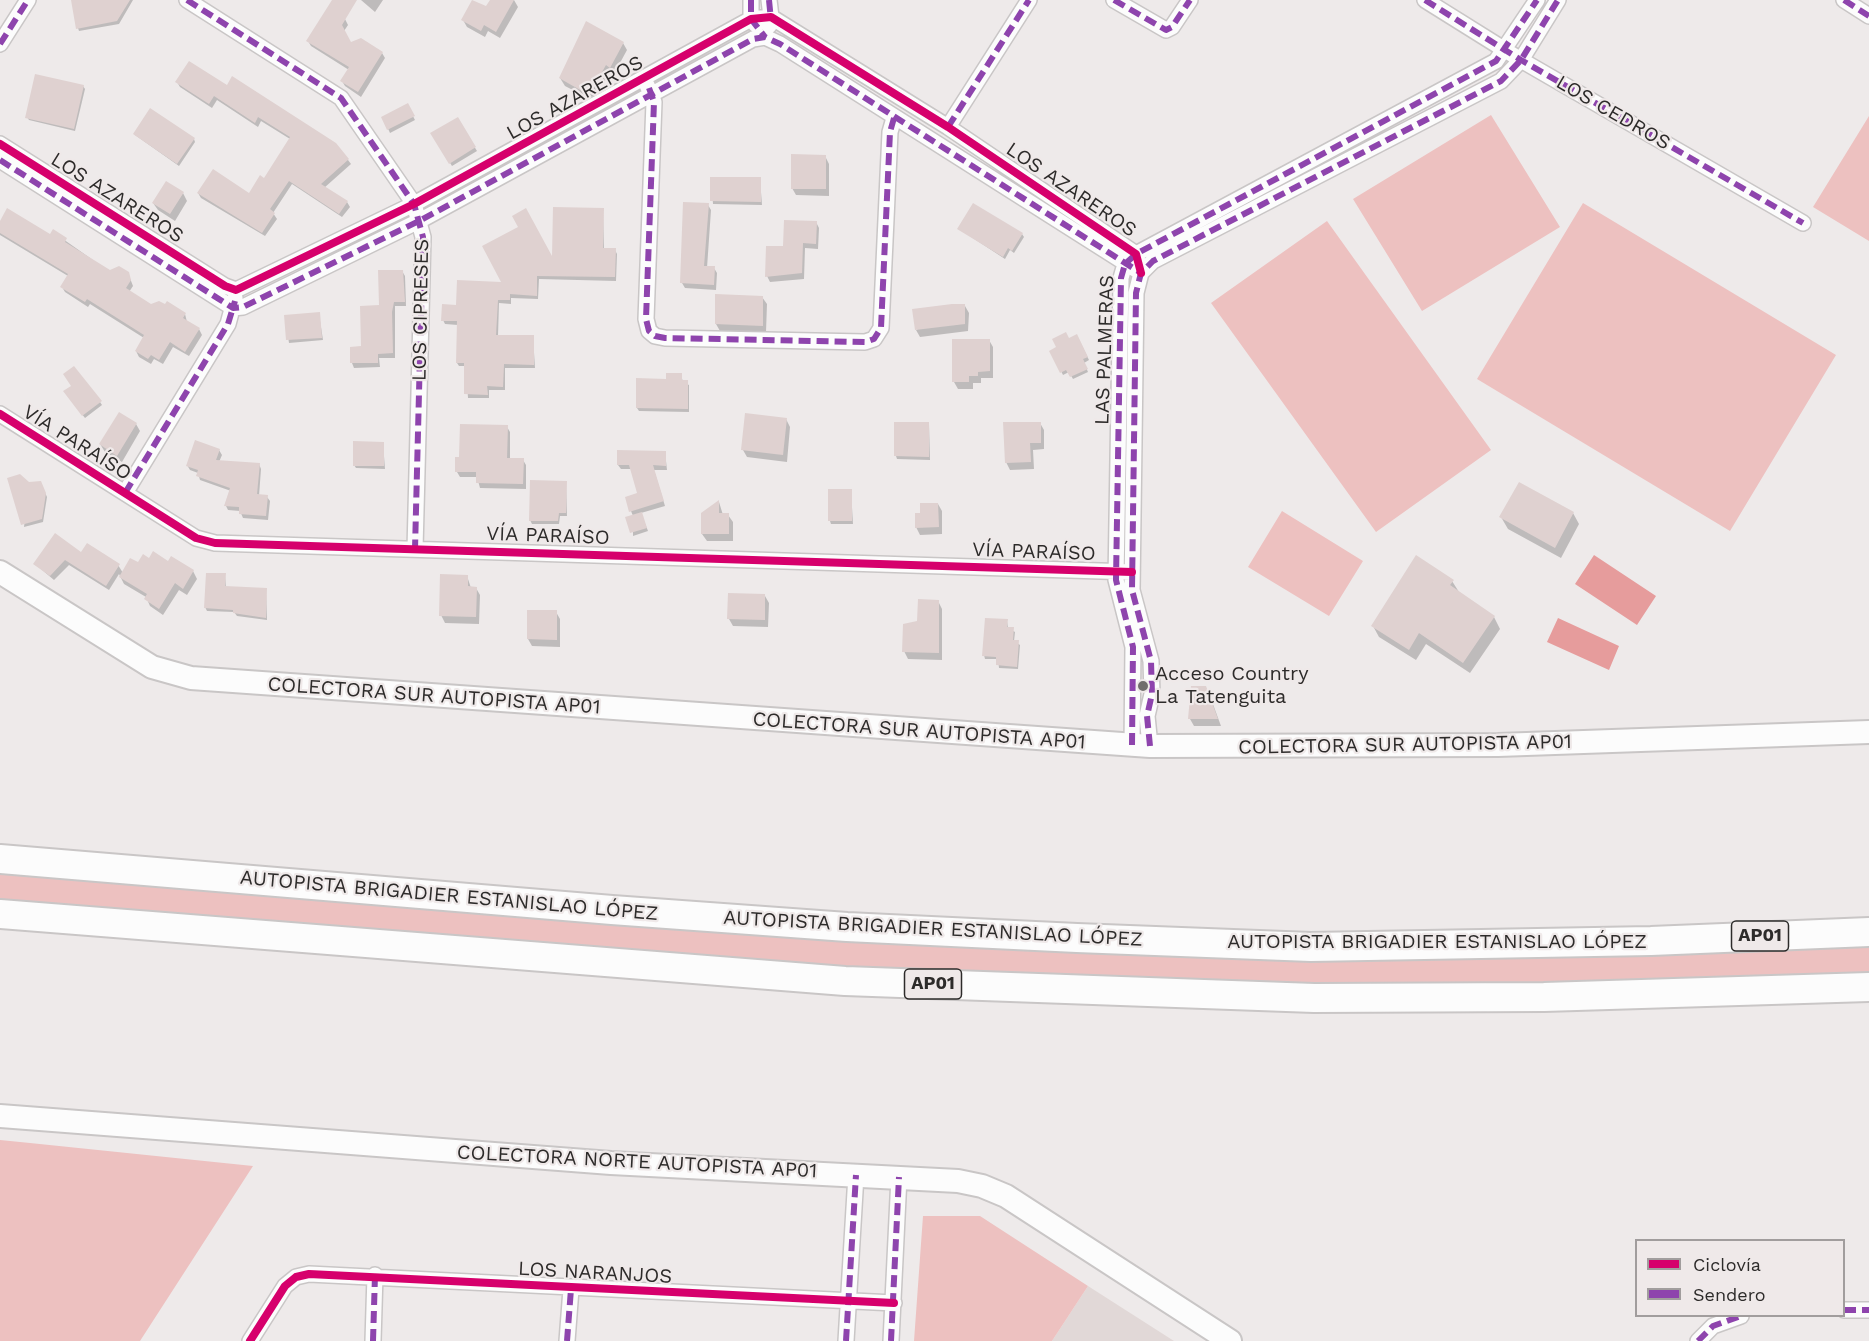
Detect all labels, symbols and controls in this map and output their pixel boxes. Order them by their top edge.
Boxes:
street label: LOS AZAREROS [503,51,647,145]
street label: LOS CEDROS [1552,71,1674,155]
street label: LOS AZAREROS [1001,138,1141,242]
street label: LOS AZAREROS [46,148,188,248]
street label: LOS CIPRESES [408,239,434,381]
street label: LAS PALMERAS [1090,275,1120,425]
street label: VÍA PARAÍSO [18,400,136,486]
street label: VÍA PARAÍSO [486,522,610,550]
street label: VÍA PARAÍSO [972,538,1096,566]
place label: Acceso Country La Tatenguita [1155,662,1308,709]
street label: COLECTORA SUR AUTOPISTA AP01 [267,672,601,720]
marker: Acceso Country La Tatenguita [1136,679,1150,693]
street label: COLECTORA SUR AUTOPISTA AP01 [752,707,1086,755]
street label: COLECTORA SUR AUTOPISTA AP01 [1238,730,1572,760]
street label: AUTOPISTA BRIGADIER ESTANISLAO LÓPEZ [239,866,659,926]
street label: AUTOPISTA BRIGADIER ESTANISLAO LÓPEZ [723,906,1143,952]
road number: AP01 [1732,921,1788,951]
street label: AUTOPISTA BRIGADIER ESTANISLAO LÓPEZ [1227,930,1647,954]
road number: AP01 [904,969,962,999]
street label: COLECTORA NORTE AUTOPISTA AP01 [456,1141,818,1183]
legend [1635,1239,1845,1317]
text: Ciclovía [1693,1254,1761,1275]
street label: LOS NARANJOS [517,1257,673,1289]
text: Sendero [1693,1284,1766,1305]

